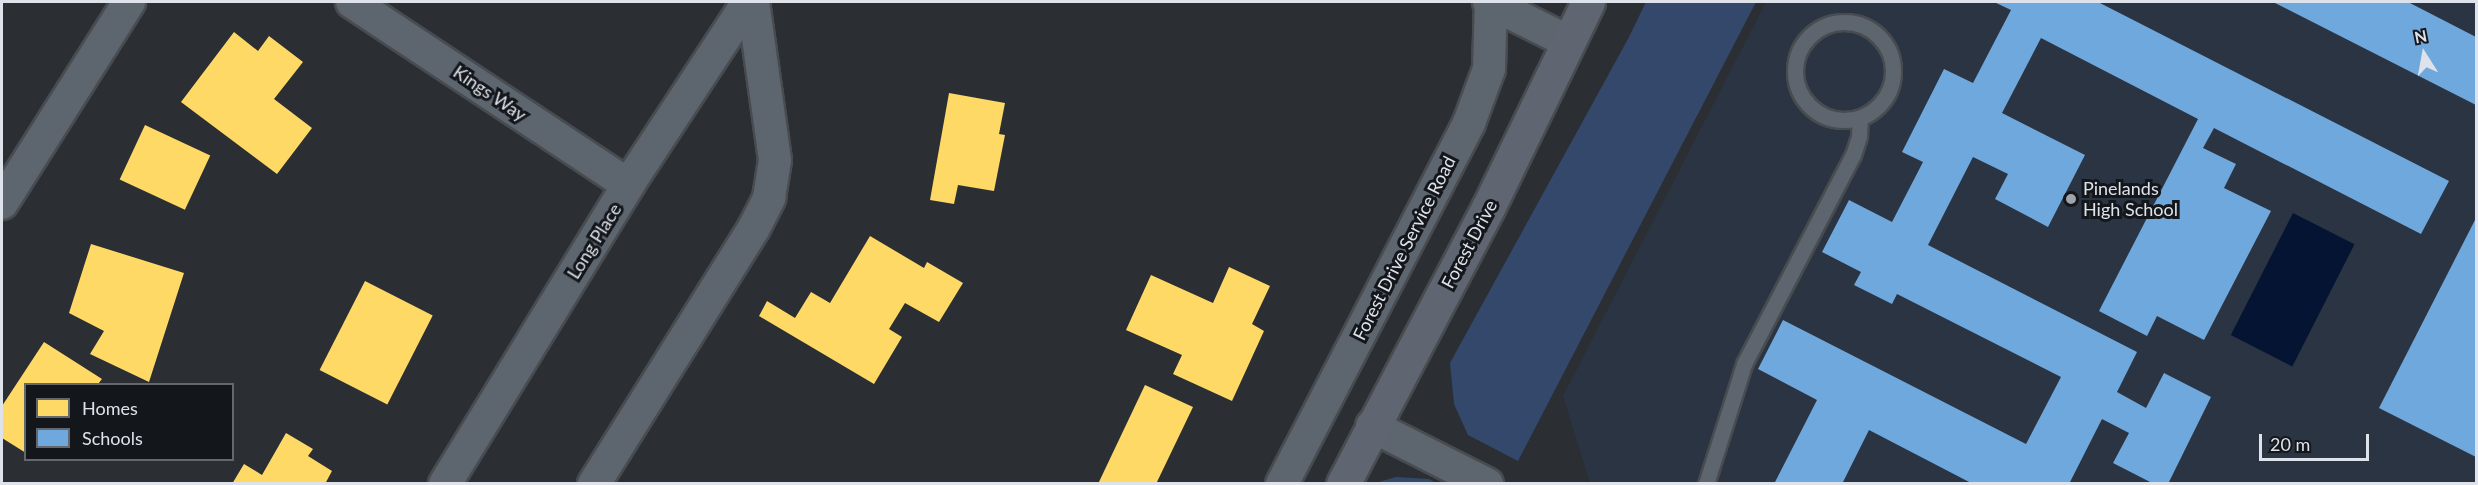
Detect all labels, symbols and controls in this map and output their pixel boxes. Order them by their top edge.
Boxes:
north arrow [2394,24,2454,84]
text: N [2413,25,2428,46]
street label: Kings Way [449,61,531,125]
street label: Forest Drive Service Road [1348,152,1460,344]
place label: Pinelands High School [2083,178,2178,220]
marker: Pinelands High School [2064,192,2078,206]
street label: Forest Drive [1437,196,1501,292]
street label: Long Place [562,199,626,283]
legend [24,383,234,461]
text: Homes [82,397,138,419]
scale bar [2262,422,2372,460]
text: Schools [82,427,143,449]
text: 20 m [2270,433,2310,455]

